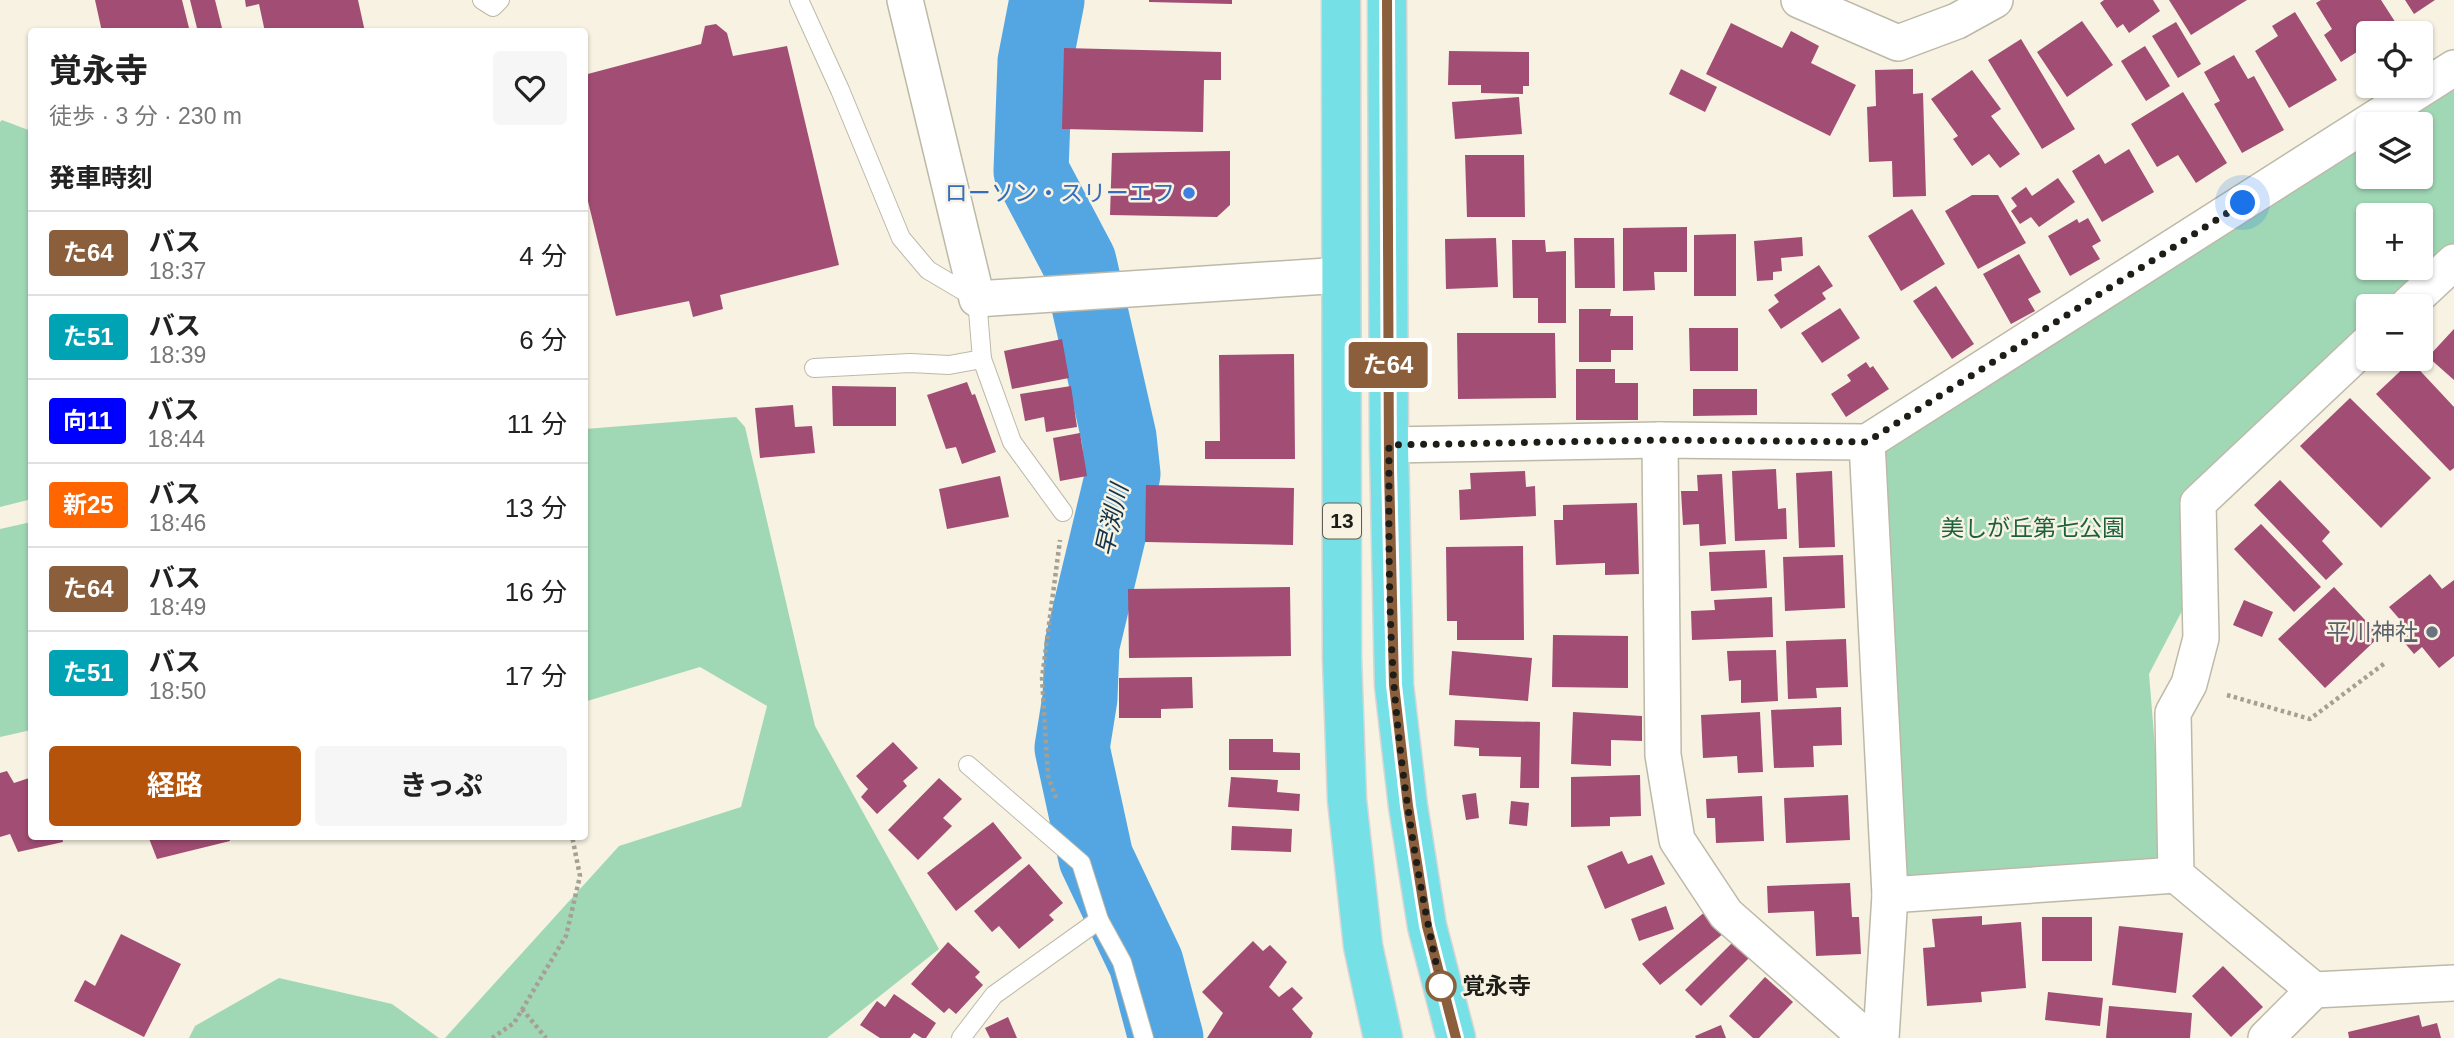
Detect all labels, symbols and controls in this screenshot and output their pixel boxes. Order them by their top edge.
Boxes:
map controls [2356,21,2433,371]
button: locate [2356,21,2433,98]
button: heart [493,51,567,125]
text: 覚永寺 [49,52,148,89]
text: 徒歩 · 3 分 · 230 m [49,103,242,129]
button: layers [2356,112,2433,189]
text: 発車時刻 [49,163,153,193]
place label: ローソン・スリーエフ [945,180,1175,206]
marker: ローソン・スリーエフ [1181,185,1197,201]
your location [2225,185,2260,220]
button: + [2356,203,2433,280]
text: バス [149,227,201,257]
text: た64 [63,239,114,266]
text: 4 分 [519,241,567,271]
text: 18:37 [149,258,206,284]
button: − [2356,294,2433,371]
text: バス [149,311,201,341]
text: た51 [63,323,114,350]
text: 6 分 [519,325,567,355]
text: 18:39 [149,342,206,368]
line badge: た64 [1348,342,1428,388]
text: た64 [1363,351,1413,378]
text: バス [147,395,199,425]
text: 向11 [63,407,112,434]
text: 11 分 [507,409,567,439]
text: 18:44 [147,426,205,452]
text: バス [149,479,201,509]
water label: 早渕川 [1090,479,1133,558]
text: 新25 [63,491,114,518]
text: 13 分 [505,493,567,523]
road number: 13 [1323,504,1361,538]
text: 18:46 [149,510,206,536]
park label: 美しが丘第七公園 [1941,515,2125,541]
text: バス [149,563,201,593]
text: た64 [63,575,114,602]
text: 16 分 [505,577,567,607]
text: 18:49 [149,594,206,620]
place label: 平川神社 [2326,619,2418,645]
marker: 平川神社 [2424,624,2440,640]
text: バス [149,647,201,677]
text: た51 [63,659,114,686]
text: 17 分 [505,661,567,691]
text: 18:50 [149,678,206,704]
button: 経路 [49,746,301,826]
button: きっぷ [315,746,567,826]
marker: 覚永寺 [1426,971,1456,1001]
place label: 覚永寺 [1462,973,1531,999]

